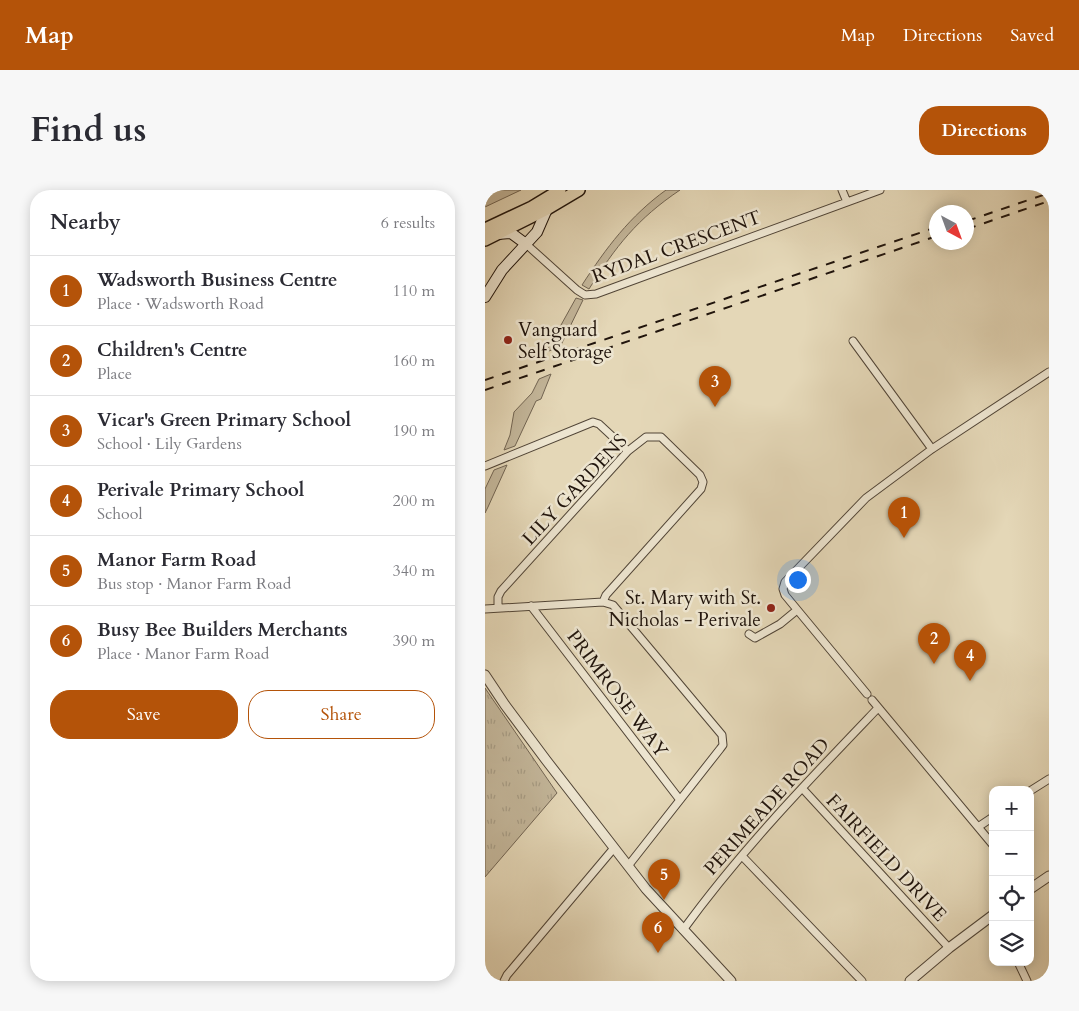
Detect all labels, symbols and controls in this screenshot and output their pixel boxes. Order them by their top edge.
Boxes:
text: Map [25,19,74,52]
text: Map [841,23,875,48]
text: Directions [903,23,982,48]
text: Saved [1010,23,1054,48]
text: Find us [30,106,146,154]
button: Directions [919,106,1049,155]
street label: RYDAL CRESCENT [588,204,765,290]
north arrow [929,205,974,250]
text: Nearby [50,208,121,237]
text: 6 results [381,212,435,234]
text: Wadsworth Business Centre [97,267,337,293]
text: 1 [62,280,70,302]
text: 110 m [393,280,435,302]
text: Place · Wadsworth Road [97,293,264,315]
place label: Vanguard Self Storage [518,317,612,365]
marker: Vanguard Self Storage [502,334,514,346]
text: Children's Centre [97,337,247,363]
text: 2 [62,350,70,372]
text: 160 m [393,350,435,372]
text: Place [97,363,132,385]
pin: 3 [699,366,731,407]
text: Vicar's Green Primary School [97,407,351,433]
text: 3 [62,420,70,442]
text: 190 m [393,420,435,442]
street label: LILY GARDENS [516,428,633,551]
text: School · Lily Gardens [97,433,242,455]
text: Perivale Primary School [97,477,304,503]
text: 4 [62,490,70,512]
text: 200 m [393,490,435,512]
pin: 1 [888,497,920,538]
text: School [97,503,142,525]
text: Manor Farm Road [97,547,256,573]
text: 5 [62,560,70,582]
text: 340 m [393,560,435,582]
your location [785,567,811,593]
text: Bus stop · Manor Farm Road [97,573,291,595]
place label: St. Mary with St. Nicholas - Perivale [609,585,761,633]
marker: St. Mary with St. Nicholas - Perivale [765,602,777,614]
text: Busy Bee Builders Merchants [97,617,348,643]
pin: 2 [918,623,950,664]
street label: PRIMROSE WAY [561,625,674,763]
text: 6 [62,630,70,652]
text: 390 m [393,630,435,652]
pin: 4 [954,640,986,681]
text: Place · Manor Farm Road [97,643,269,665]
button: Save [50,690,238,739]
button: Share [248,690,435,739]
street label: PERIMEADE ROAD [698,732,835,881]
map controls [989,786,1034,966]
button: + [989,786,1034,831]
street label: FAIRFIELD DRIVE [820,788,952,927]
button: − [989,831,1034,876]
pin: 5 [648,859,680,900]
button: locate [989,876,1034,921]
pin: 6 [642,912,674,953]
button: layers [989,921,1034,966]

